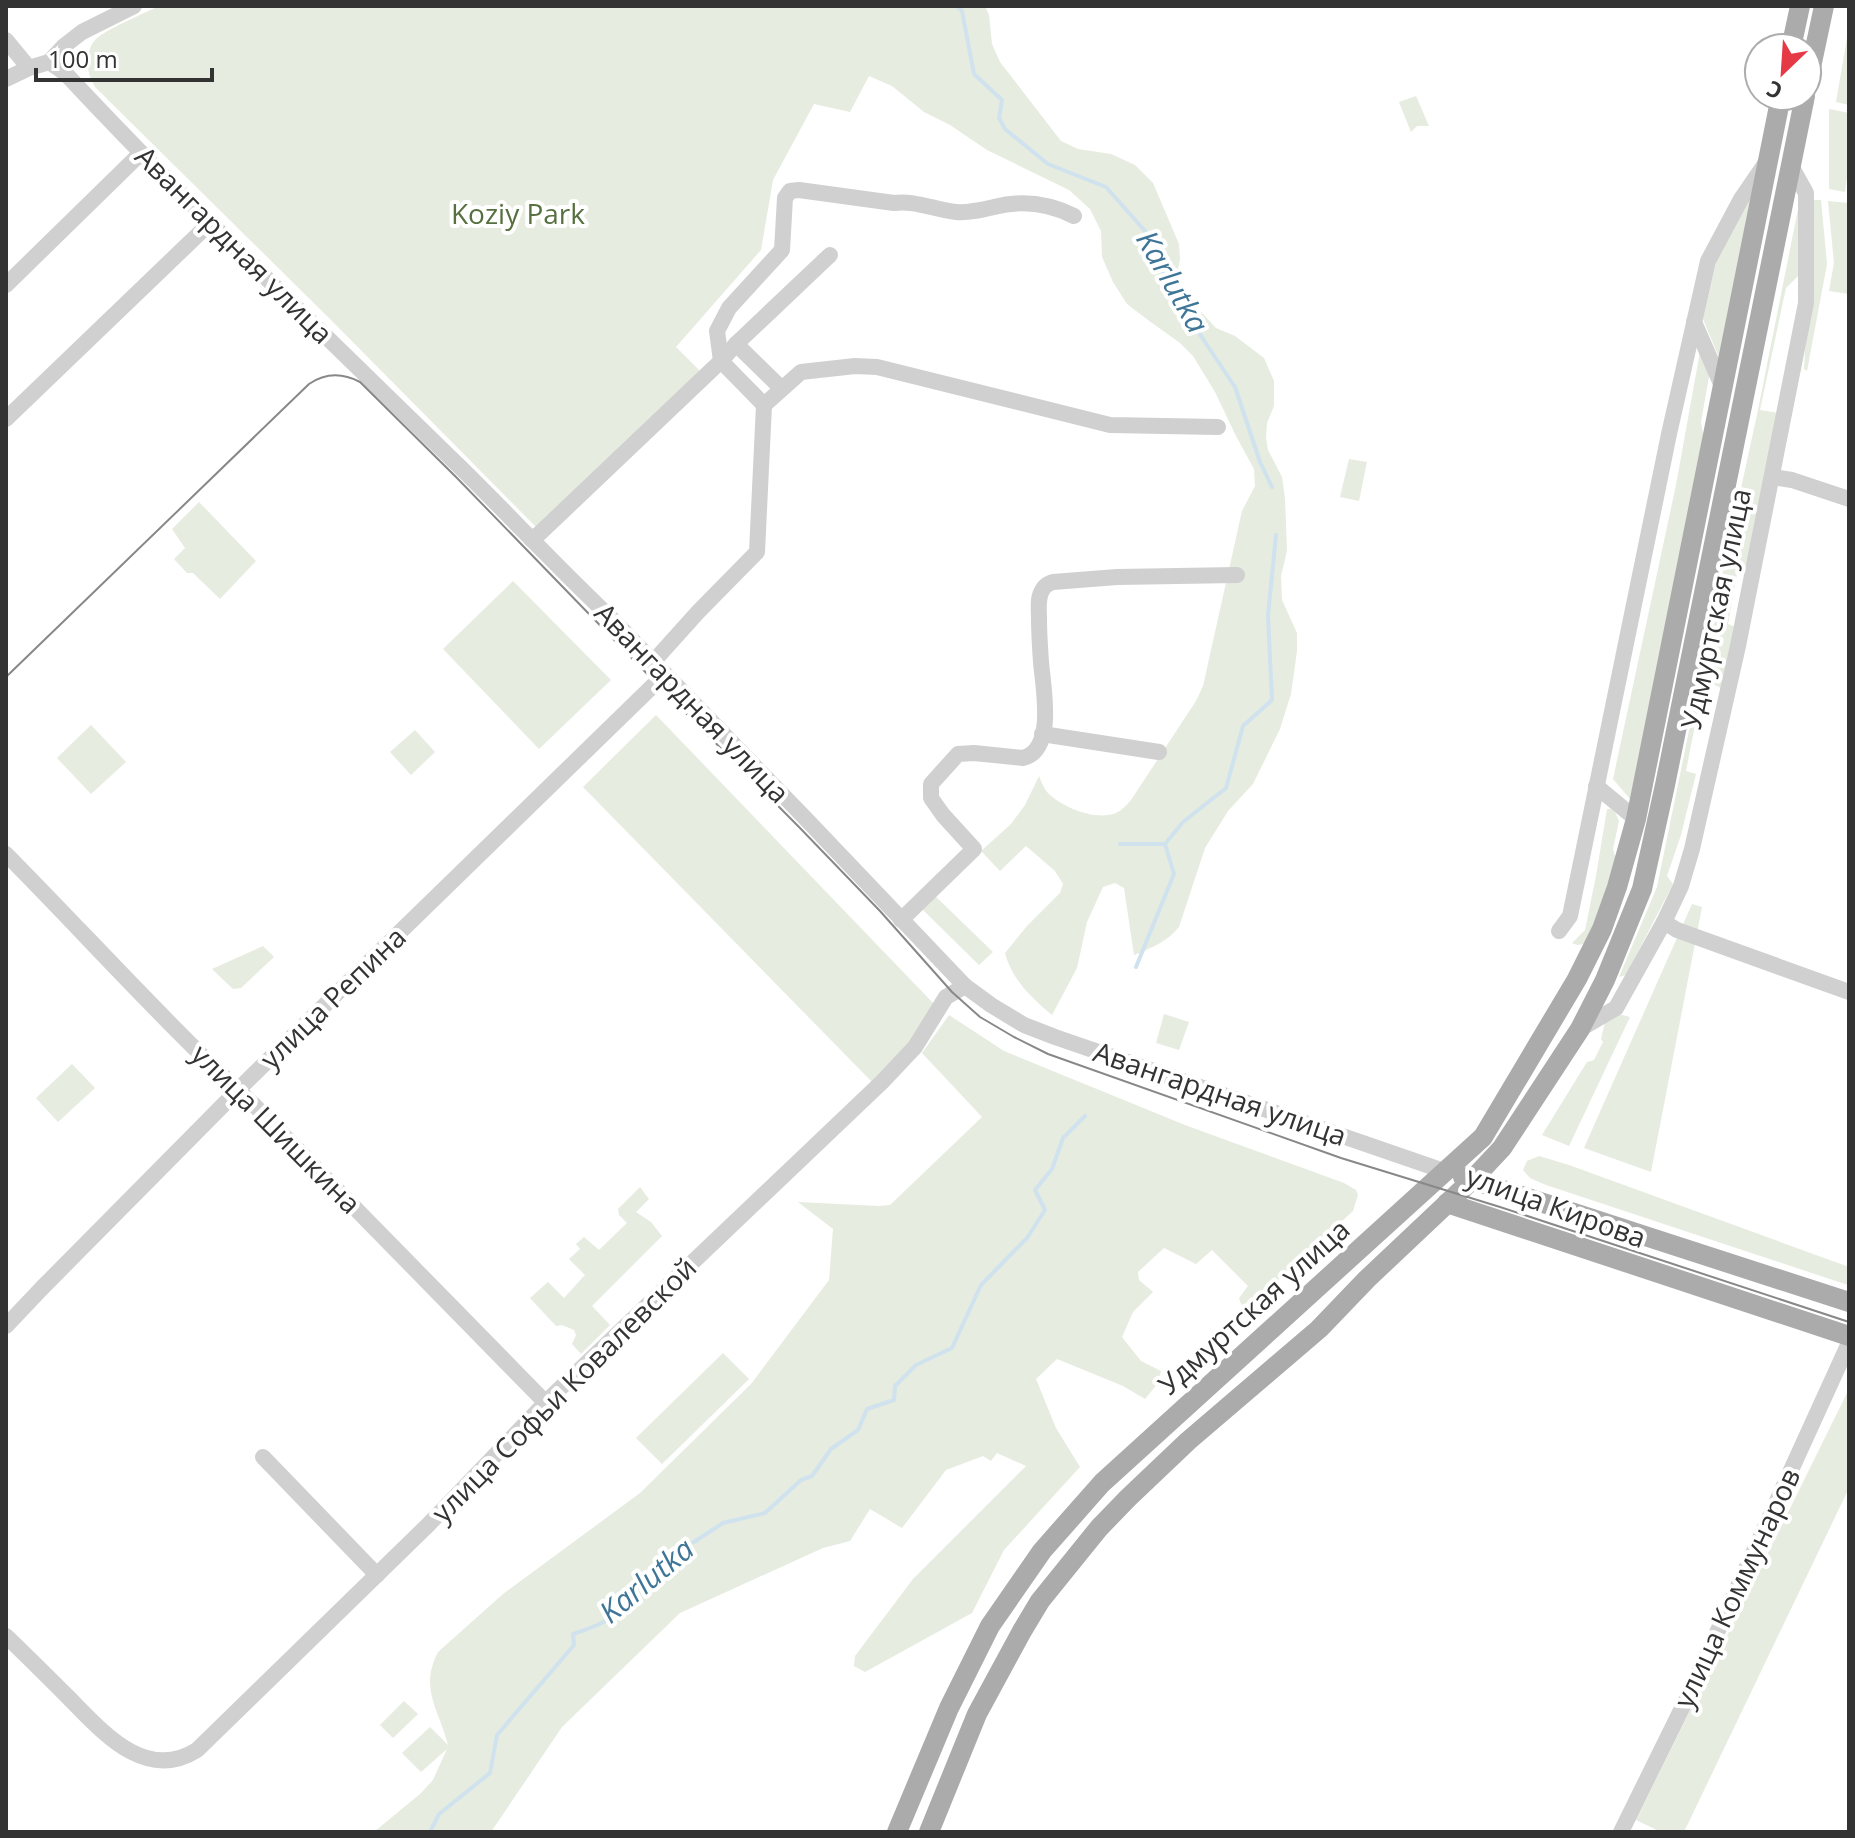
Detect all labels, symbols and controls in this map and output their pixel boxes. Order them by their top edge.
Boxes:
scale bar [36,32,212,82]
north arrow [1743,32,1823,112]
text: 100 m [48,42,118,75]
text: С [1761,74,1787,108]
street label: Авангардная улица [128,137,342,351]
park label: Koziy Park [451,194,585,232]
water label: Karlutka [1128,223,1219,340]
street label: Удмуртская улица [1671,485,1759,733]
street label: Авангардная улица [587,594,798,811]
street label: улица Репина [251,918,414,1077]
street label: Авангардная улица [1089,1032,1352,1154]
street label: улица Шишкина [184,1035,370,1221]
street label: улица Кирова [1461,1156,1652,1256]
street label: Удмуртская улица [1149,1210,1357,1402]
street label: улица Софьи Ковалевской [423,1249,704,1530]
street label: улица Коммунаров [1664,1461,1808,1714]
water label: Karlutka [590,1528,702,1632]

